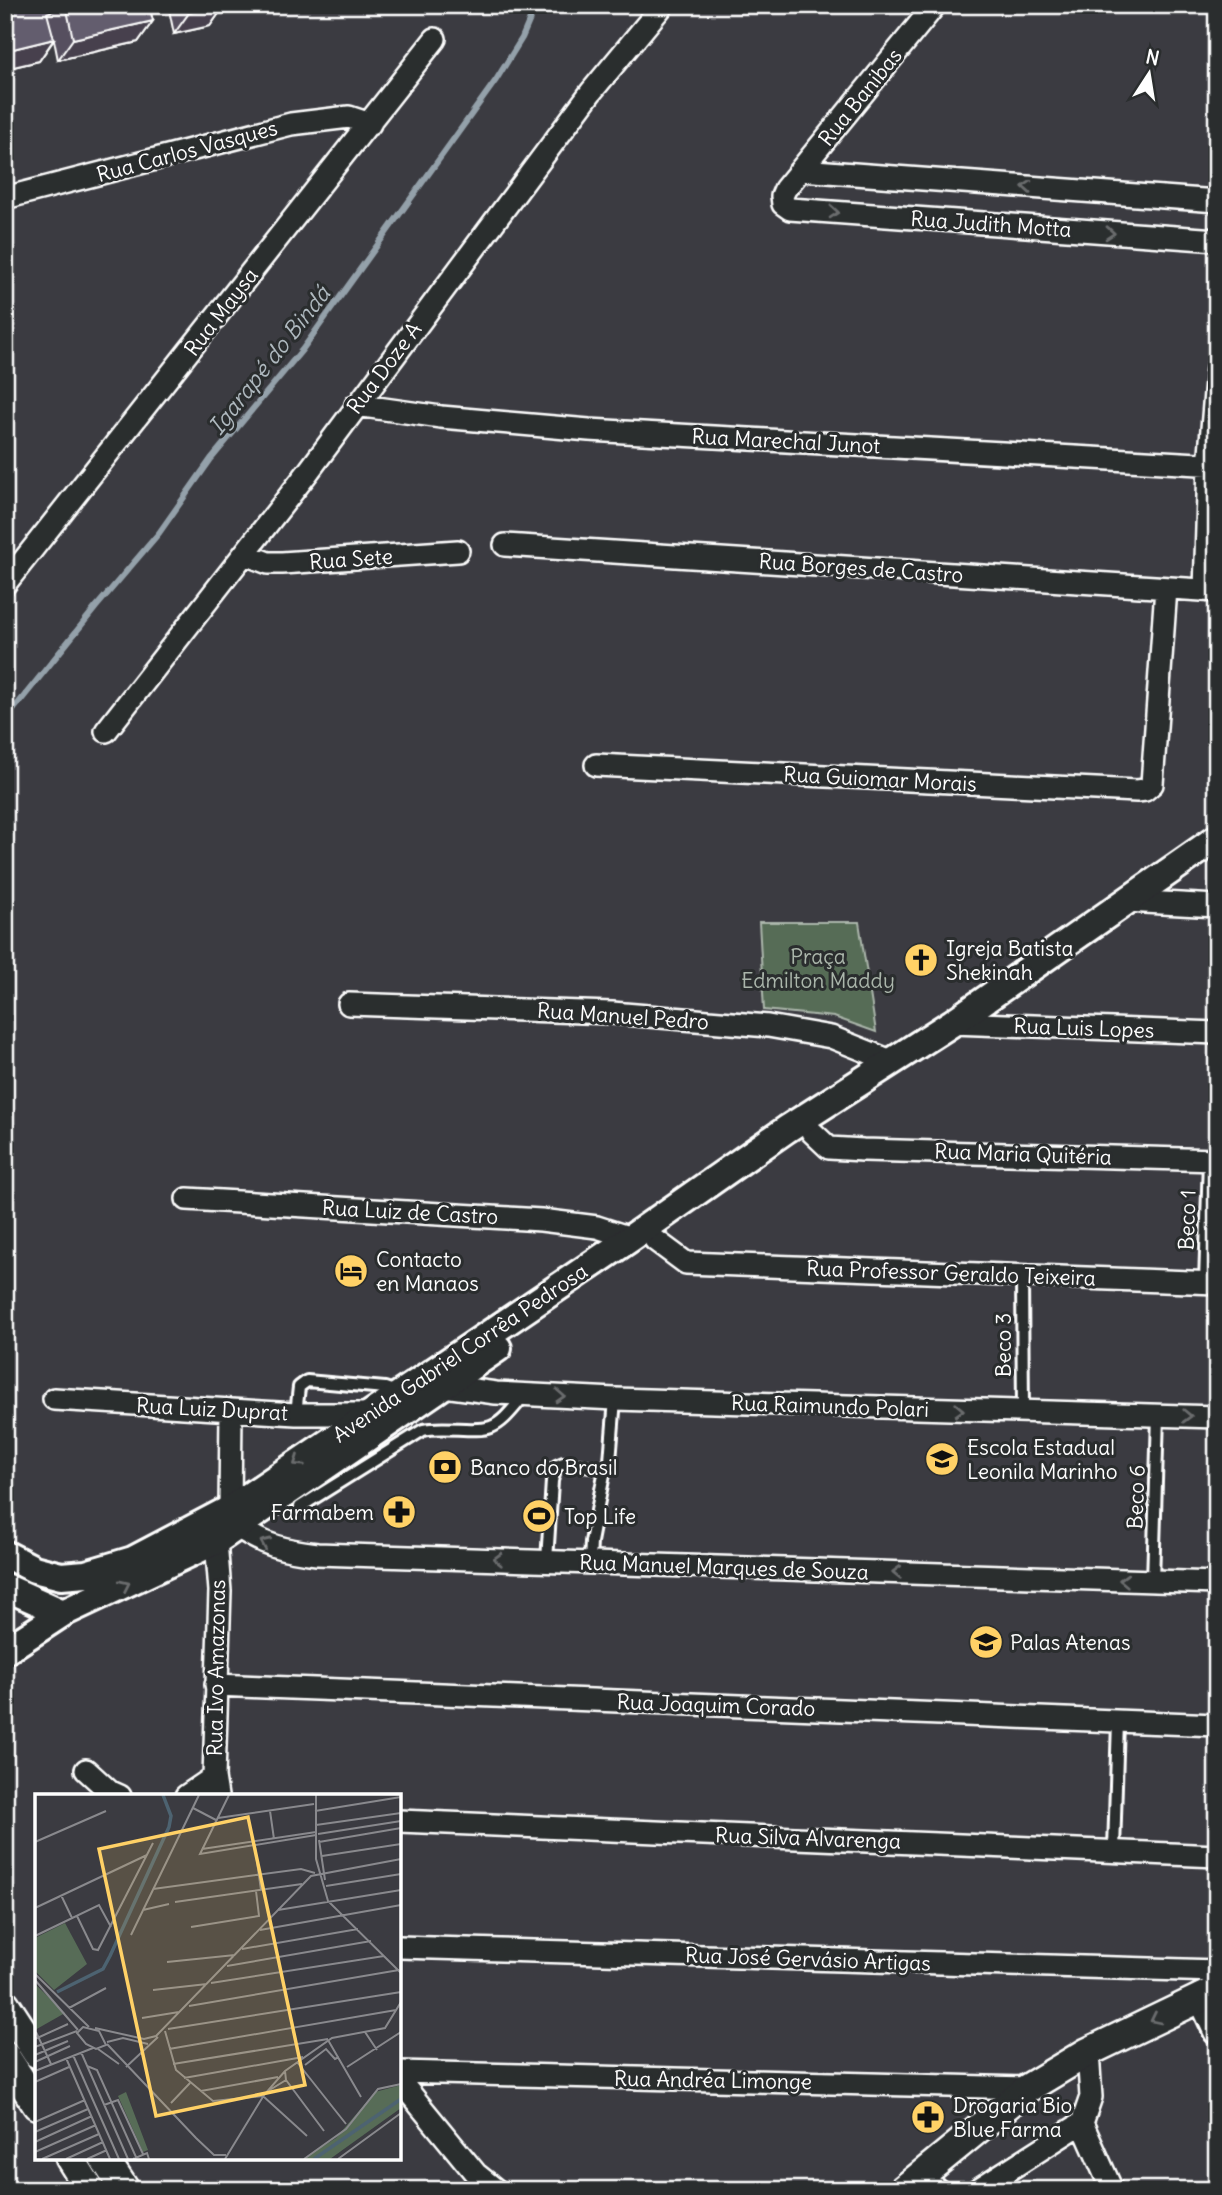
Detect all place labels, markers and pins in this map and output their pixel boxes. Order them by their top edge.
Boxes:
place label: Igreja Batista Shekinah [946,935,1074,986]
church icon: Igreja Batista Shekinah [902,941,940,979]
place label: Contacto en Manaos [376,1246,479,1297]
hotel icon: Contacto en Manaos [332,1252,370,1290]
place label: Escola Estadual Leonila Marinho [967,1434,1118,1485]
school or university icon: Escola Estadual Leonila Marinho [923,1440,961,1478]
bank icon: Banco do Brasil [426,1448,464,1486]
place label: Banco do Brasil [470,1454,617,1481]
pharmacy icon: Farmabem [380,1493,418,1531]
sports icon: Top Life [520,1497,558,1535]
place label: Farmabem [271,1499,374,1526]
place label: Top Life [564,1503,636,1530]
school or university icon: Palas Atenas [967,1623,1005,1661]
place label: Palas Atenas [1010,1629,1131,1656]
place label: Drogaria Bio Blue Farma [953,2092,1072,2143]
pharmacy icon: Drogaria Bio Blue Farma [909,2098,947,2136]

